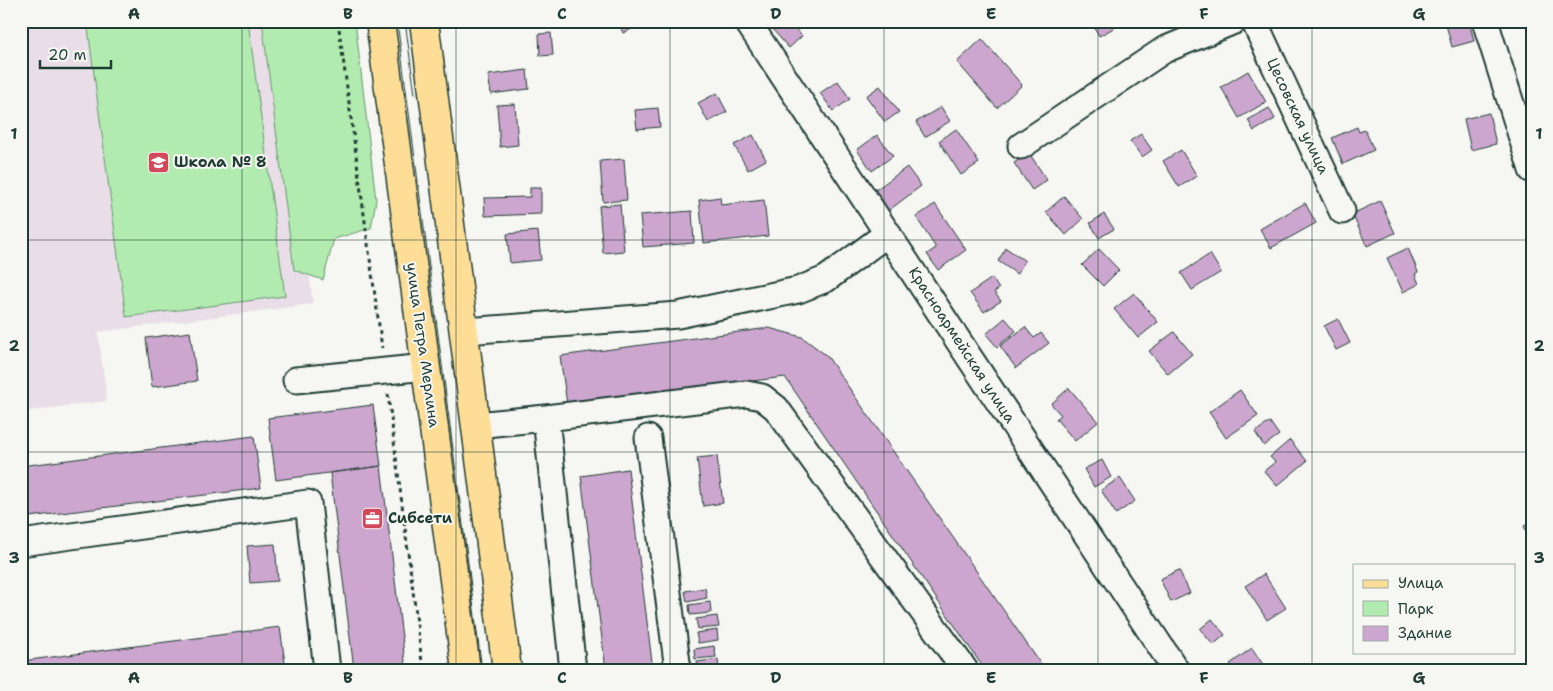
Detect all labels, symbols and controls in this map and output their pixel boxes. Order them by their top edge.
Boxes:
text: A [128,3,140,24]
text: B [343,3,353,24]
text: C [557,3,567,24]
text: D [770,3,782,24]
text: E [986,3,996,24]
text: F [1199,3,1209,24]
text: G [1413,3,1426,24]
scale bar [40,38,111,70]
text: 20 m [48,45,87,65]
street label: Цесовская улица [1262,55,1334,178]
text: 1 [10,123,18,144]
text: 1 [1535,123,1543,144]
school or university icon: Школа № 8 [146,150,170,174]
place label: Школа № 8 [174,152,266,172]
street label: улица Петра Мерлина [402,261,445,429]
street label: Красноармейская улица [904,263,1020,427]
text: 2 [8,335,20,356]
text: 2 [1533,335,1545,356]
office icon: Сибсети [360,506,384,530]
place label: Сибсети [388,508,453,528]
text: 3 [8,547,20,568]
text: 3 [1533,547,1545,568]
legend [1353,564,1516,654]
text: Улица [1398,573,1444,593]
text: Парк [1398,599,1434,619]
text: Здание [1398,623,1452,643]
text: A [128,667,140,688]
text: B [343,667,353,688]
text: C [557,667,567,688]
text: D [770,667,782,688]
text: E [986,667,996,688]
text: F [1199,667,1209,688]
text: G [1413,667,1426,688]

